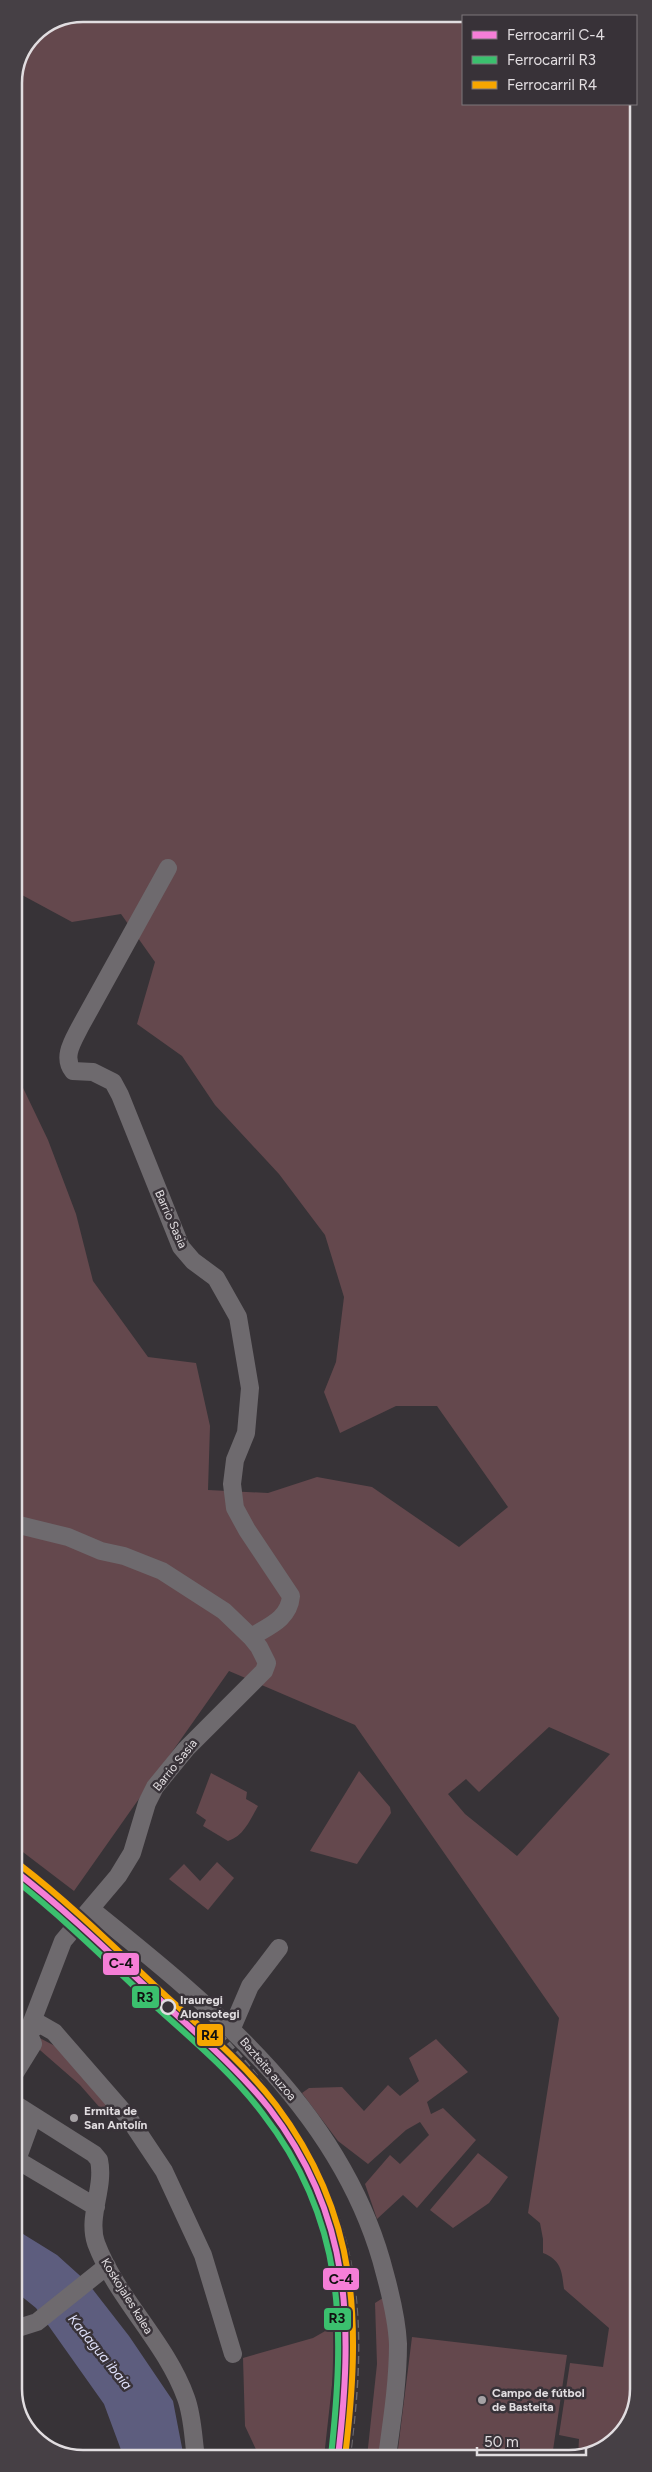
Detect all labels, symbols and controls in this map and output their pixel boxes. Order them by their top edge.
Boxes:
legend [462,15,637,105]
text: Ferrocarril C-4 [507,26,605,44]
text: Ferrocarril R3 [507,51,596,69]
text: Ferrocarril R4 [507,76,597,94]
street label: Barrio Sasia [152,1188,190,1250]
street label: Barrio Sasia [150,1736,200,1794]
line badge: C-4 [102,1952,140,1976]
text: C-4 [109,1955,133,1972]
line badge: R3 [131,1985,160,2009]
text: R3 [137,1989,154,2006]
place label: Irauregi Alonsotegi [180,1993,240,2021]
marker: Irauregi Alonsotegi [160,1999,176,2015]
line badge: R4 [196,2023,224,2047]
text: R4 [201,2027,219,2044]
street label: Bazteita auzoa [237,2035,299,2103]
place label: Ermita de San Antolín [84,2104,148,2132]
marker: Ermita de San Antolín [68,2112,80,2124]
street label: Koskojales kalea [98,2256,156,2336]
line badge: C-4 [322,2267,360,2291]
text: C-4 [329,2271,353,2288]
line badge: R3 [323,2307,352,2331]
text: R3 [329,2310,346,2327]
water label: Kadagua ibaia [64,2311,136,2393]
place label: Campo de fútbol de Basteita [492,2386,585,2414]
marker: Campo de fútbol de Basteita [476,2394,488,2406]
scale bar [477,2424,586,2456]
text: 50 m [484,2433,519,2451]

